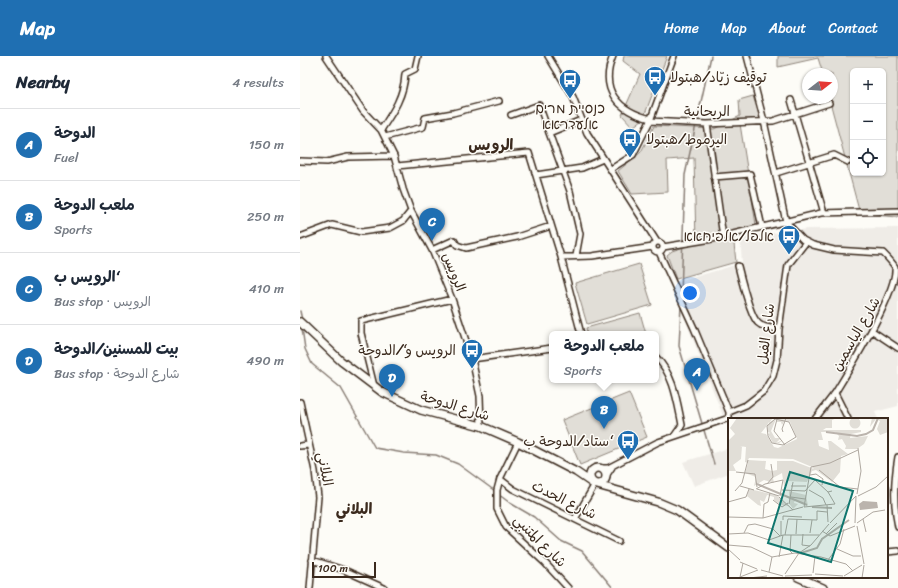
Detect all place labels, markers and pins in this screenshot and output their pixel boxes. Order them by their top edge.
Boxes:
bus stop icon: توقيف زيّاد/هبتولا [642,64,668,97]
place label: توقيف زيّاد/هبتولا [670,65,768,90]
bus stop icon: כנסיית מרים אלעדראא [557,67,583,100]
place label: כנסיית מרים אלעדראא [535,96,605,137]
bus stop icon: اليرموط/هبتولا [617,126,643,159]
place label: اليرموط/هبتولا [646,127,727,152]
pin: C [419,208,445,241]
bus stop icon: אלפל/אלפיחאא [776,223,802,256]
place label: אלפל/אלפיחאא [684,224,774,249]
bus stop icon: الرويس و‘/الدوحة [459,337,485,370]
place label: الرويس و‘/الدوحة [358,338,456,363]
pin: A [684,358,710,391]
pin: D [379,364,405,397]
pin: B [591,396,617,429]
bus stop icon: ستاد/الدوحة ب‘ [615,428,641,461]
place label: ستاد/الدوحة ب‘ [523,429,614,454]

